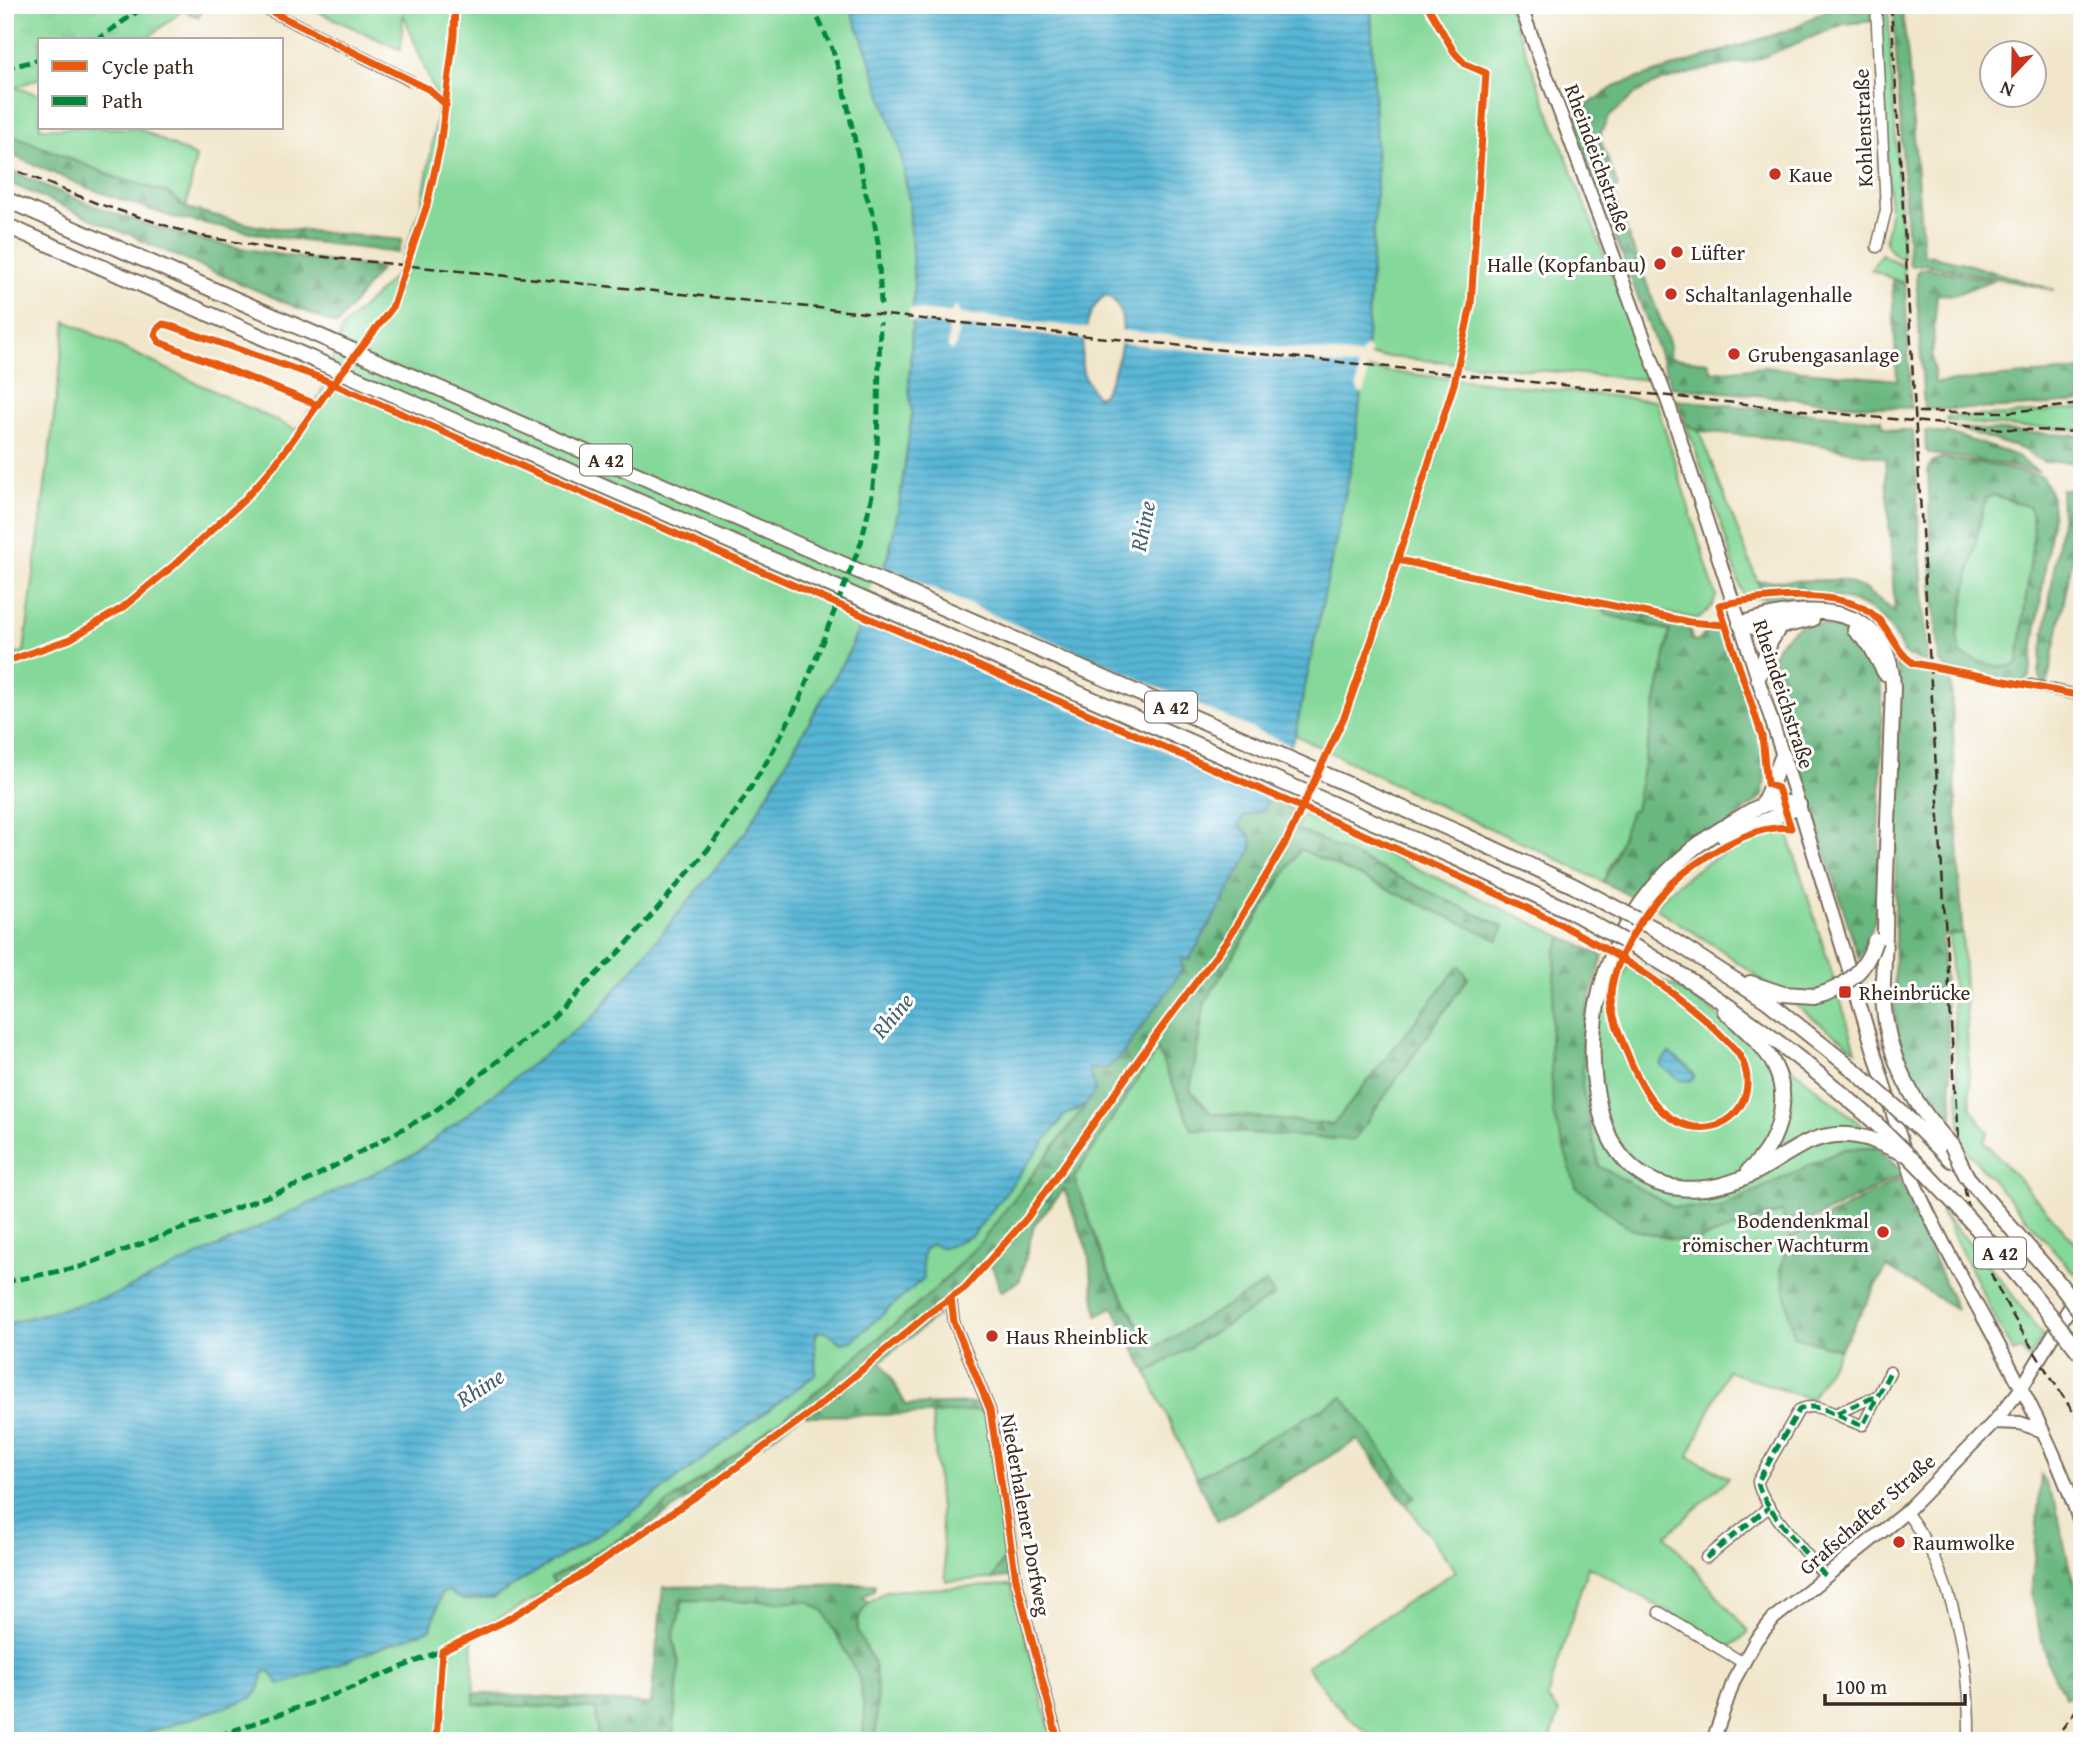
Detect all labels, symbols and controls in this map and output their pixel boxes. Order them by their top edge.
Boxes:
legend [38,38,284,130]
north arrow [1979,38,2048,108]
text: Cycle path [102,51,194,82]
street label: Kohlenstraße [1845,68,1881,188]
text: N [1995,74,2018,105]
street label: Rheindeichstraße [1557,80,1639,236]
text: Path [102,85,143,116]
place label: Kaue [1789,159,1833,190]
marker: Kaue [1767,166,1783,182]
place label: Lüfter [1691,237,1746,268]
marker: Lüfter [1669,244,1685,260]
place label: Halle (Kopfanbau) [1487,249,1646,280]
marker: Halle (Kopfanbau) [1652,256,1668,272]
place label: Schaltanlagenhalle [1685,279,1852,310]
marker: Schaltanlagenhalle [1663,286,1679,302]
place label: Grubengasanlage [1748,339,1900,370]
marker: Grubengasanlage [1726,346,1742,362]
road number: A 42 [580,444,632,475]
water label: Rhine [1121,498,1163,555]
street label: Rheindeichstraße [1745,615,1823,773]
road number: A 42 [1145,692,1197,722]
place label: Rheinbrücke [1859,977,1971,1008]
marker: Rheinbrücke [1837,984,1853,1000]
water label: Rhine [862,985,921,1046]
place label: Bodendenkmal römischer Wachturm [1682,1205,1869,1260]
marker: Bodendenkmal römischer Wachturm [1875,1224,1891,1240]
road number: A 42 [1974,1238,2026,1268]
place label: Haus Rheinblick [1006,1321,1148,1352]
marker: Haus Rheinblick [984,1328,1000,1344]
water label: Rhine [449,1359,510,1415]
street label: Niederhalener Dorfweg [993,1411,1059,1619]
street label: Grafschafter Straße [1792,1446,1942,1582]
place label: Raumwolke [1913,1527,2015,1558]
marker: Raumwolke [1891,1534,1907,1550]
scale bar [1825,1662,1965,1706]
text: 100 m [1835,1671,1887,1702]

